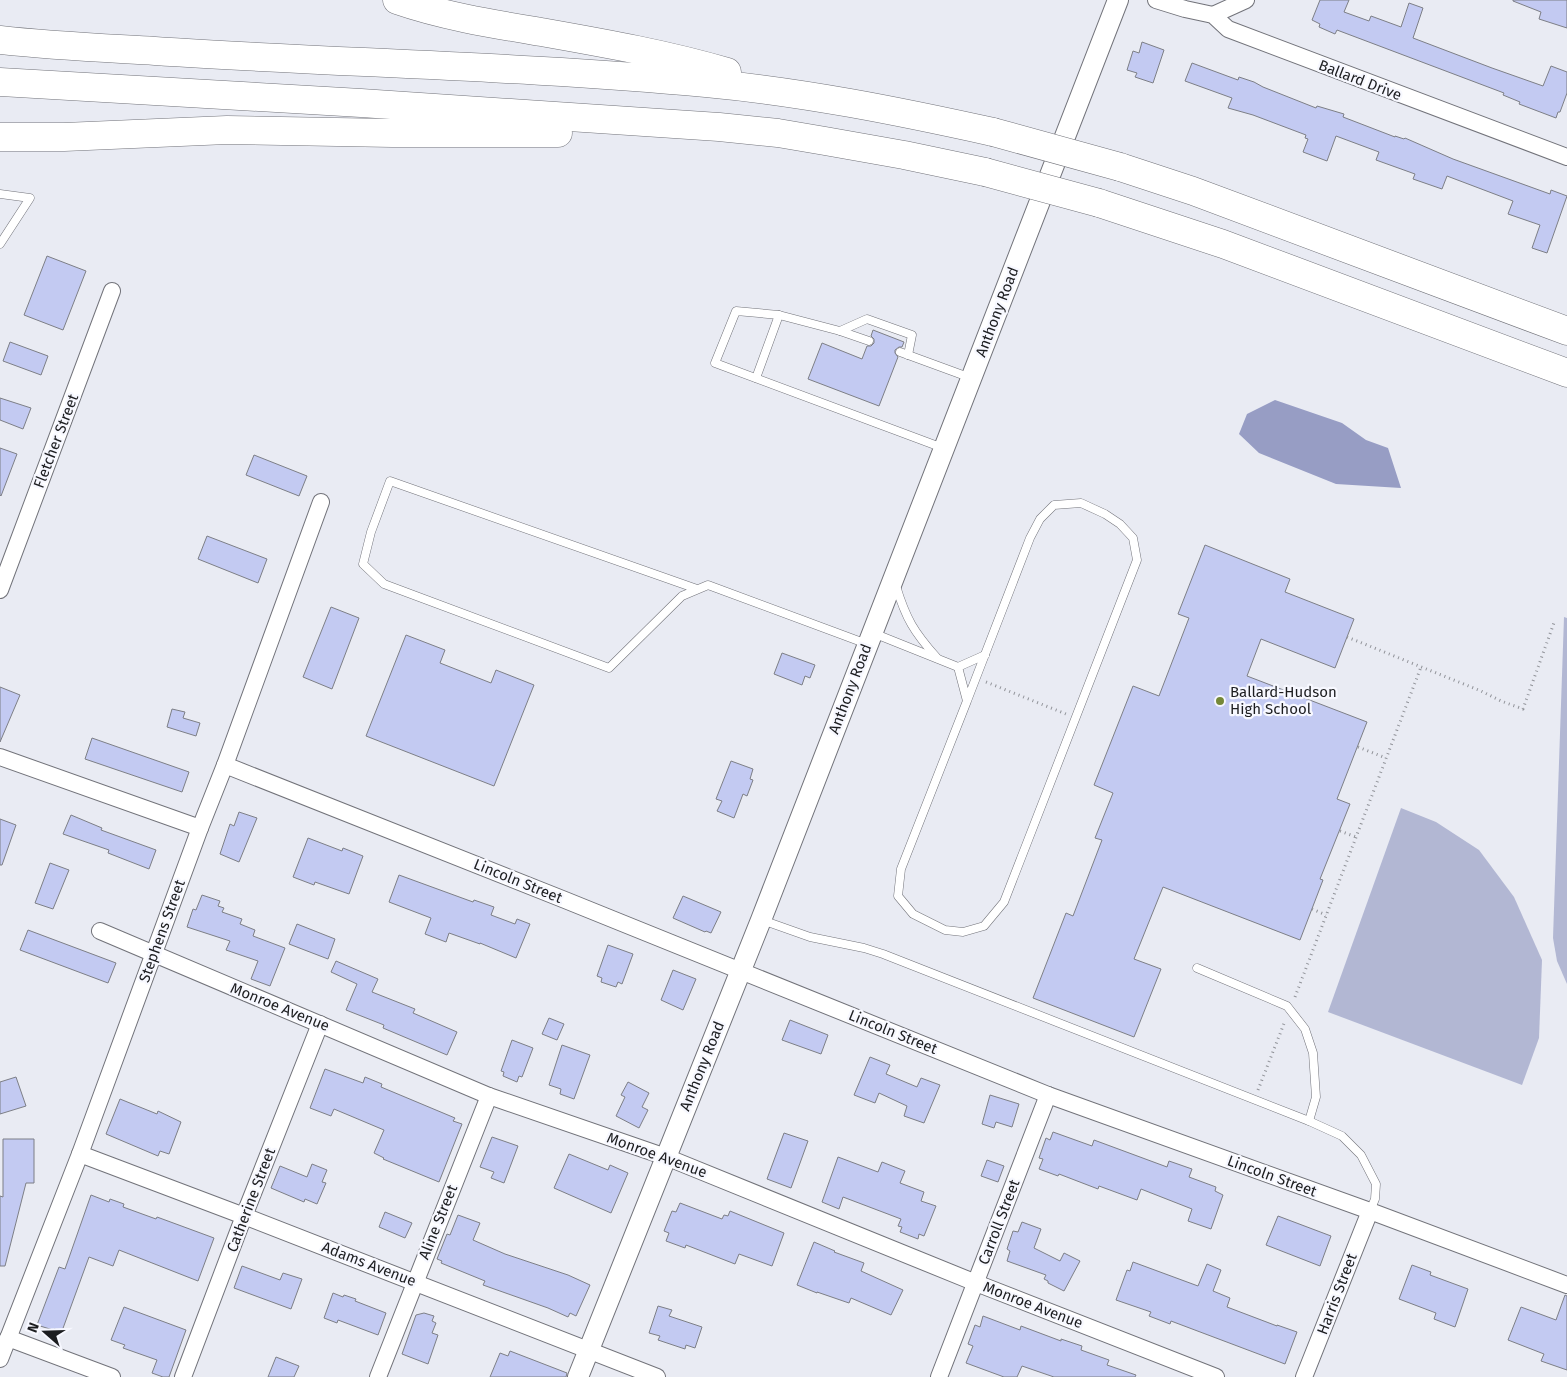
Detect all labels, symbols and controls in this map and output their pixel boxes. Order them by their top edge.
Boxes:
street label: Ballard Drive [1316,56,1404,104]
street label: Anthony Road [972,264,1022,360]
street label: Fletcher Street [30,391,82,491]
street label: Anthony Road [825,641,875,737]
place label: Ballard-Hudson High School [1230,683,1337,718]
marker: Ballard-Hudson High School [1214,695,1226,707]
street label: Lincoln Street [471,855,565,907]
street label: Stephens Street [135,877,189,985]
street label: Monroe Avenue [228,979,332,1035]
street label: Lincoln Street [846,1006,940,1058]
street label: Anthony Road [676,1019,728,1113]
street label: Monroe Avenue [604,1129,710,1181]
street label: Catherine Street [223,1145,279,1255]
street label: Lincoln Street [1225,1151,1320,1201]
street label: Carroll Street [975,1176,1024,1267]
street label: Aline Street [415,1182,461,1262]
street label: Adams Avenue [319,1238,419,1290]
street label: Harris Street [1313,1250,1361,1337]
street label: Monroe Avenue [981,1278,1085,1332]
north arrow [20,1307,70,1357]
text: N [24,1320,43,1335]

